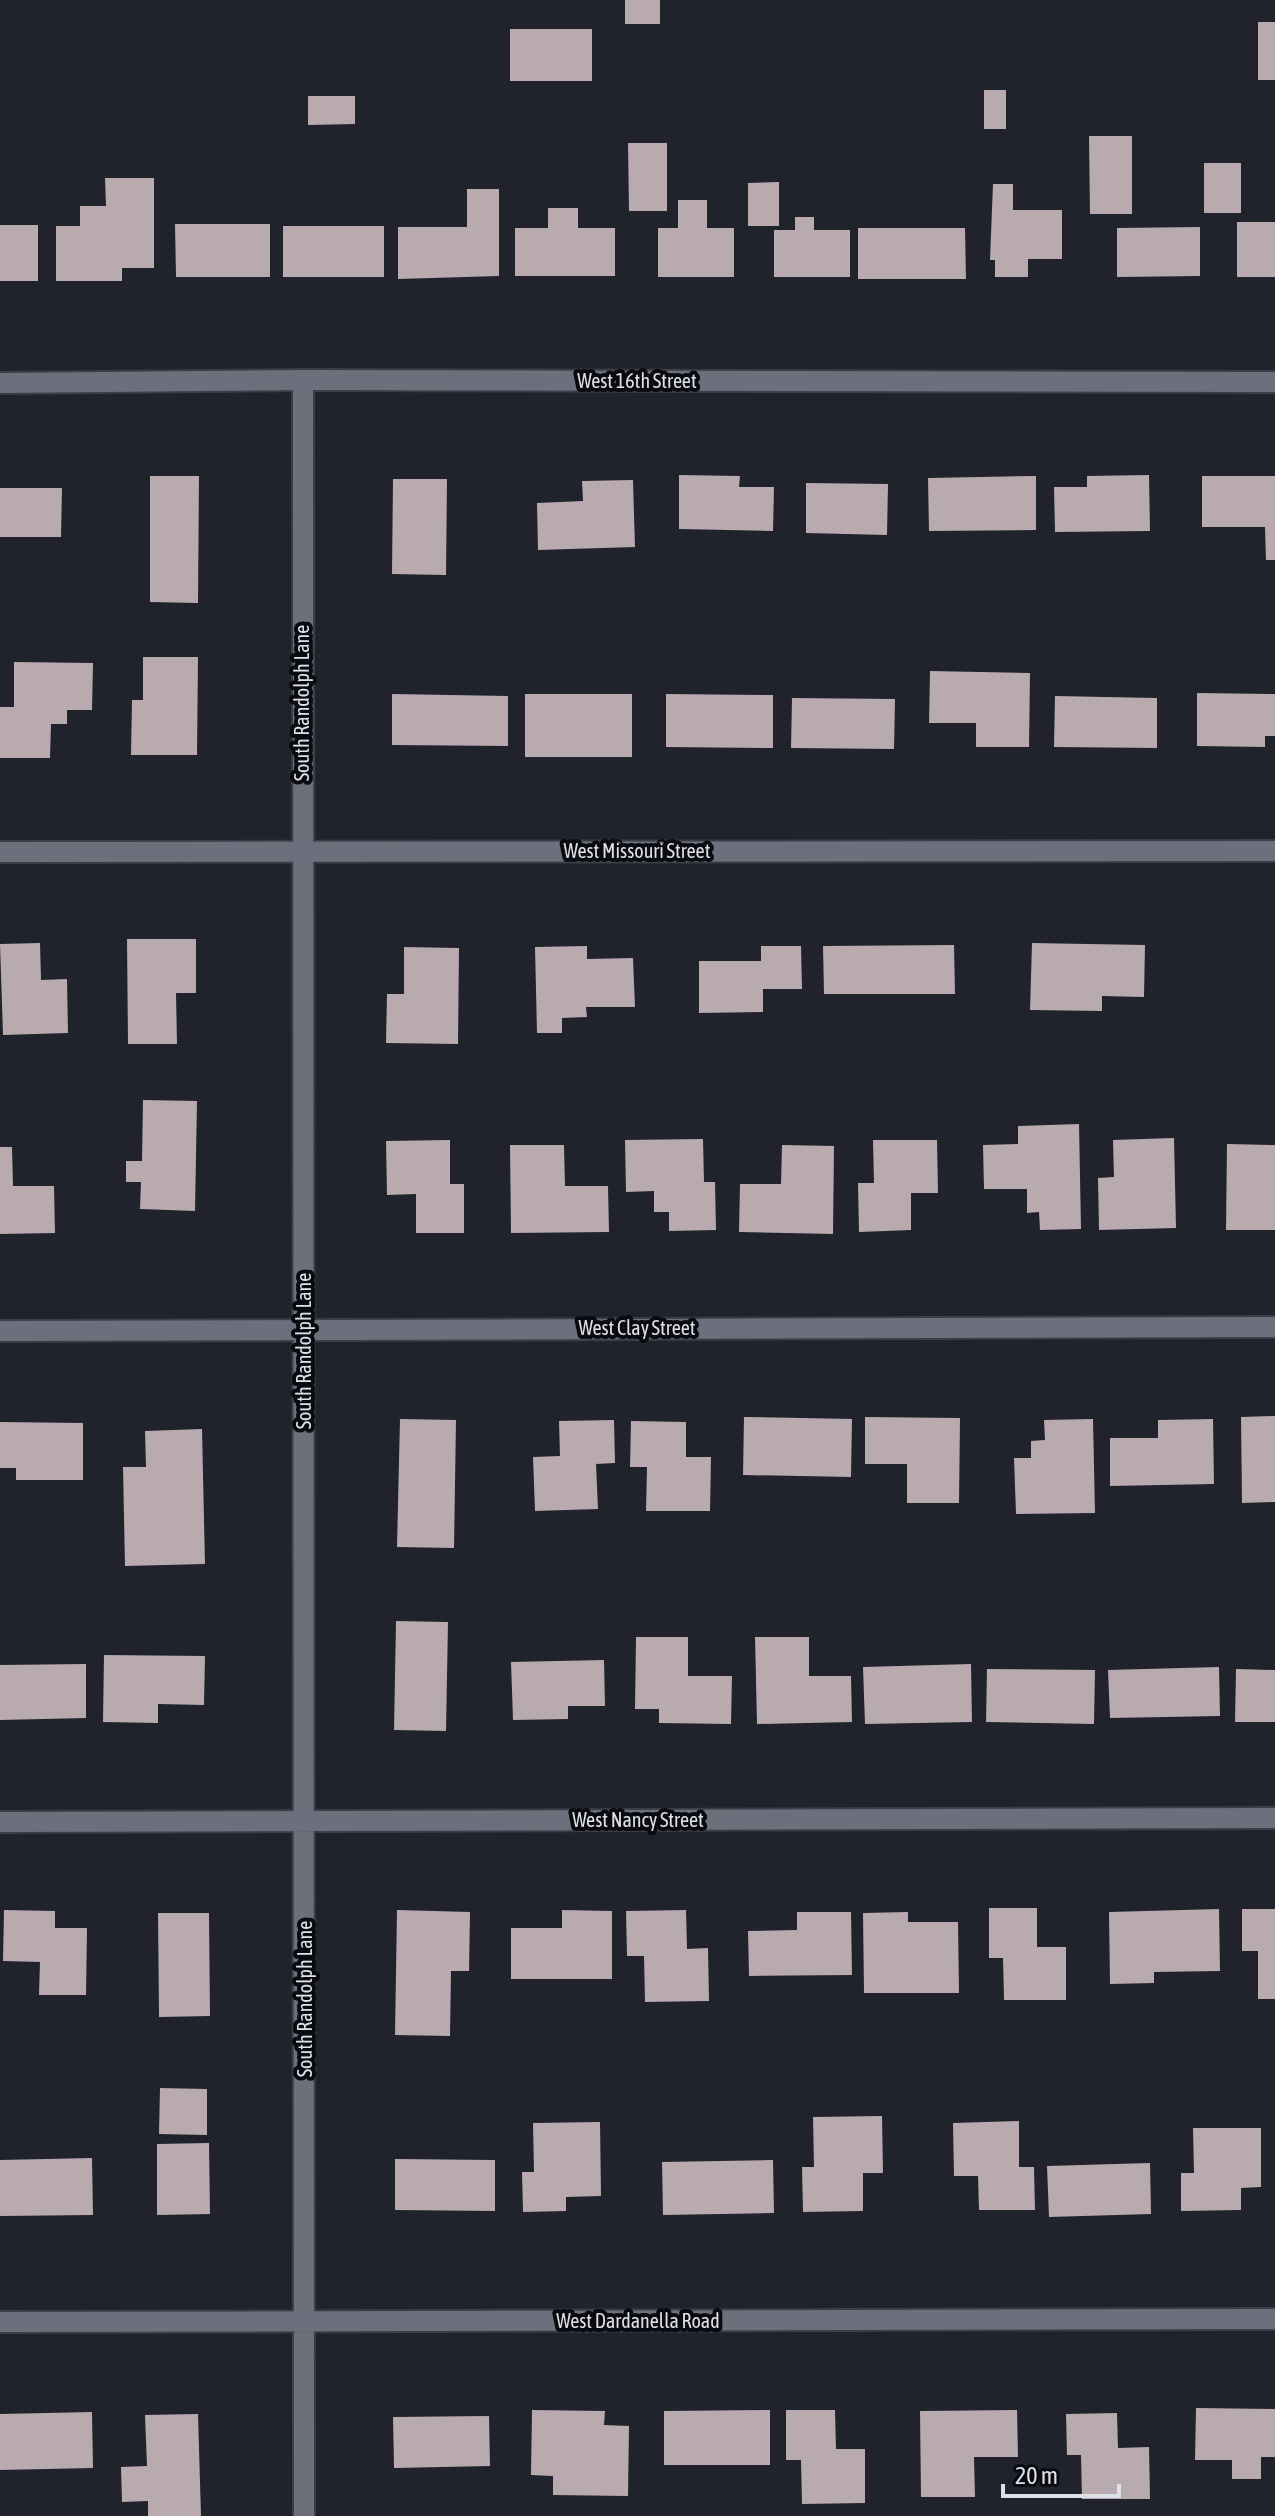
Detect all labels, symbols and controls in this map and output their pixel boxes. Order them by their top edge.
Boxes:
street label: West 16th Street [577,369,697,392]
street label: South Randolph Lane [290,625,313,781]
street label: West Missouri Street [564,839,711,862]
street label: South Randolph Lane [292,1273,315,1429]
street label: West Clay Street [579,1316,696,1339]
street label: West Nancy Street [572,1808,704,1831]
street label: South Randolph Lane [293,1921,316,2077]
street label: West Dardanella Road [556,2309,720,2332]
scale bar [1003,2448,1119,2498]
text: 20 m [1015,2462,1058,2489]

